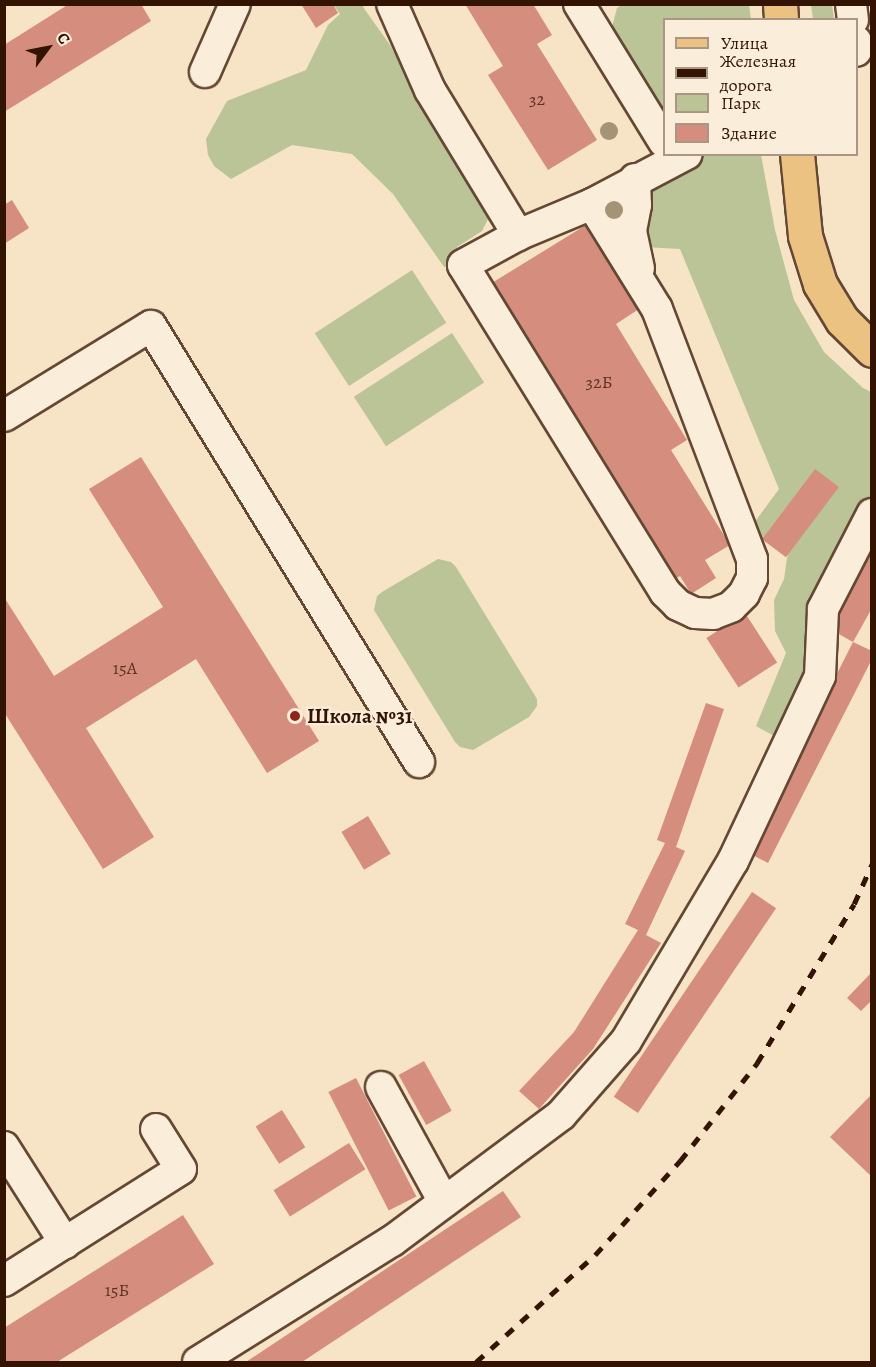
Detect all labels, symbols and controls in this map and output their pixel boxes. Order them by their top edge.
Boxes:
north arrow [18,18,78,78]
legend [663,18,858,156]
text: С [51,28,75,48]
text: Улица [721,31,768,55]
text: Железная дорога [720,49,796,97]
house number: 32 [529,88,545,110]
text: Парк [721,91,761,115]
text: Здание [721,121,777,145]
house number: 32Б [586,371,612,393]
house number: 15А [113,657,137,679]
place label: Школа №31 [307,703,413,729]
marker: Школа №31 [288,709,302,723]
house number: 15Б [105,1279,129,1301]

